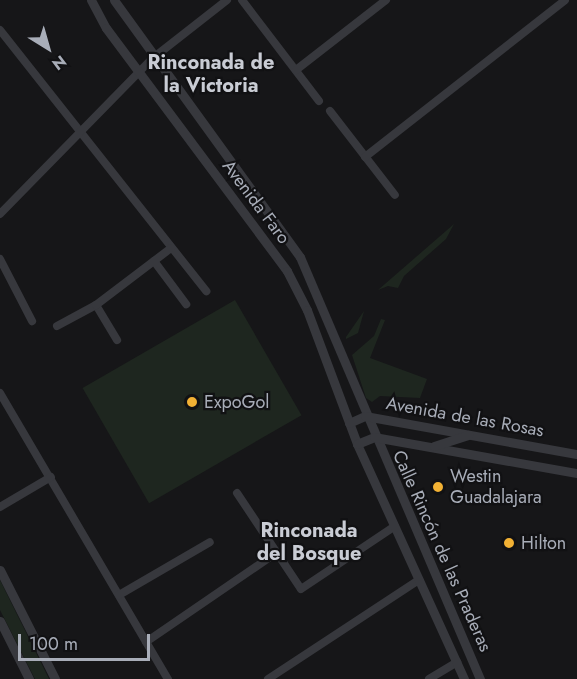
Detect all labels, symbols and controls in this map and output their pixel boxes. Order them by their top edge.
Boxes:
north arrow [18,18,78,78]
text: N [47,50,71,76]
district label: Rinconada de la Victoria [148,51,274,98]
street label: Avenida Faro [218,156,294,248]
place label: ExpoGol [204,391,269,413]
street label: Avenida de las Rosas [384,392,546,442]
marker: ExpoGol [185,395,199,409]
street label: Calle Rincón de las Praderas [388,447,496,655]
place label: Westin Guadalajara [450,466,542,508]
marker: Westin Guadalajara [431,480,445,494]
district label: Rinconada del Bosque [257,518,361,565]
place label: Hilton [521,532,566,554]
marker: Hilton [502,536,516,550]
scale bar [21,622,153,660]
text: 100 m [29,631,78,657]

